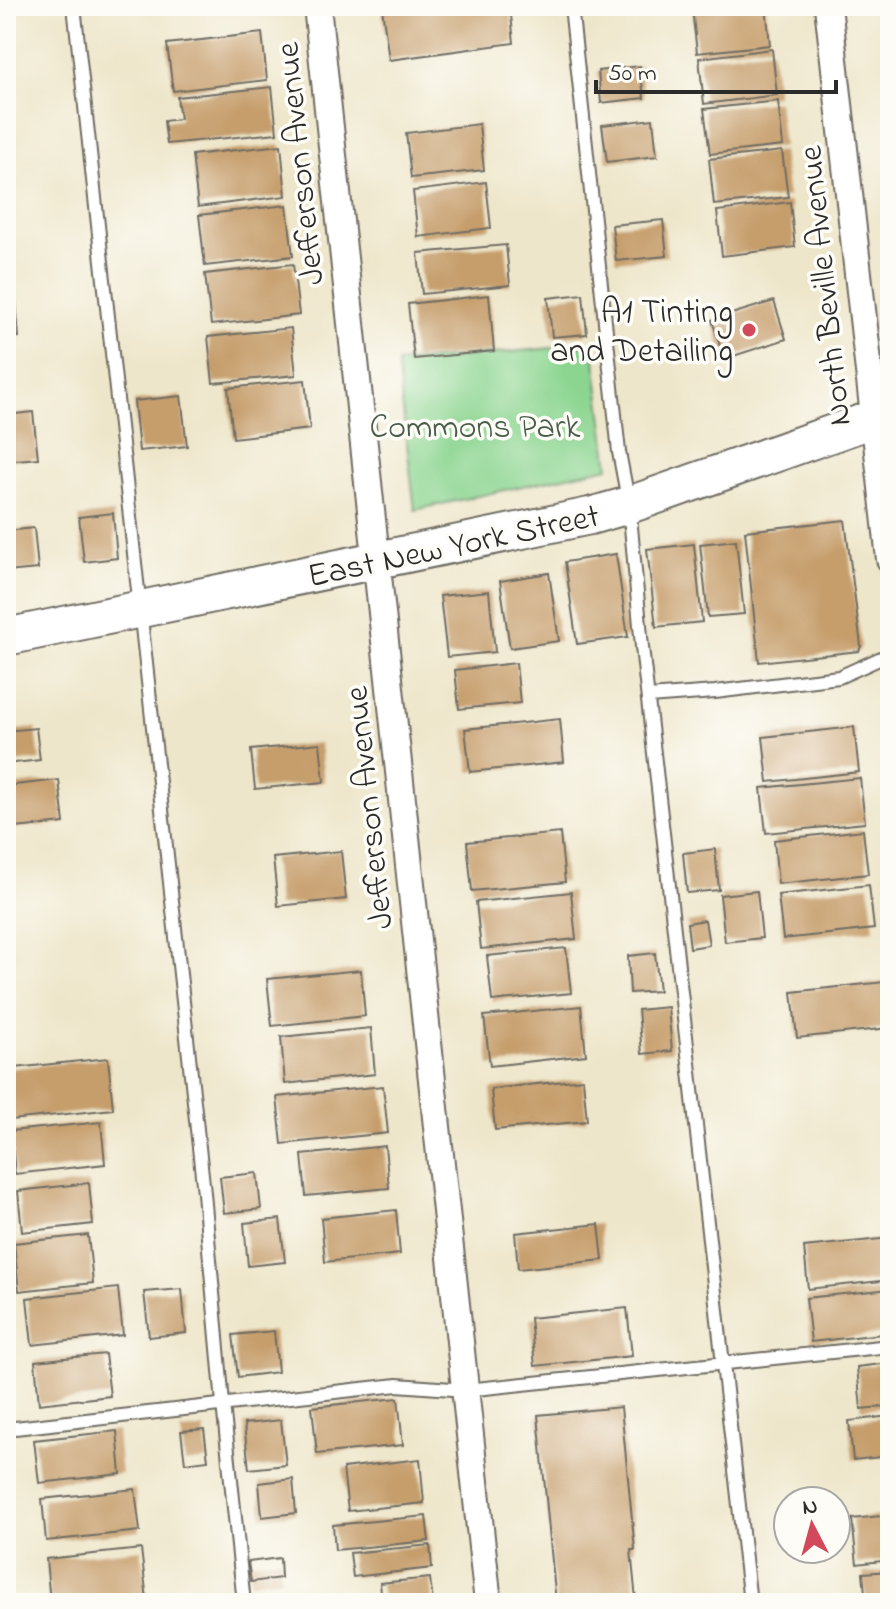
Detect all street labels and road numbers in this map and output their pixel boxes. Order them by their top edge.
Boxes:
street label: Jefferson Avenue [264,39,340,287]
street label: North Beville Avenue [787,142,867,428]
street label: East New York Street [303,493,604,603]
street label: Jefferson Avenue [333,683,409,931]

